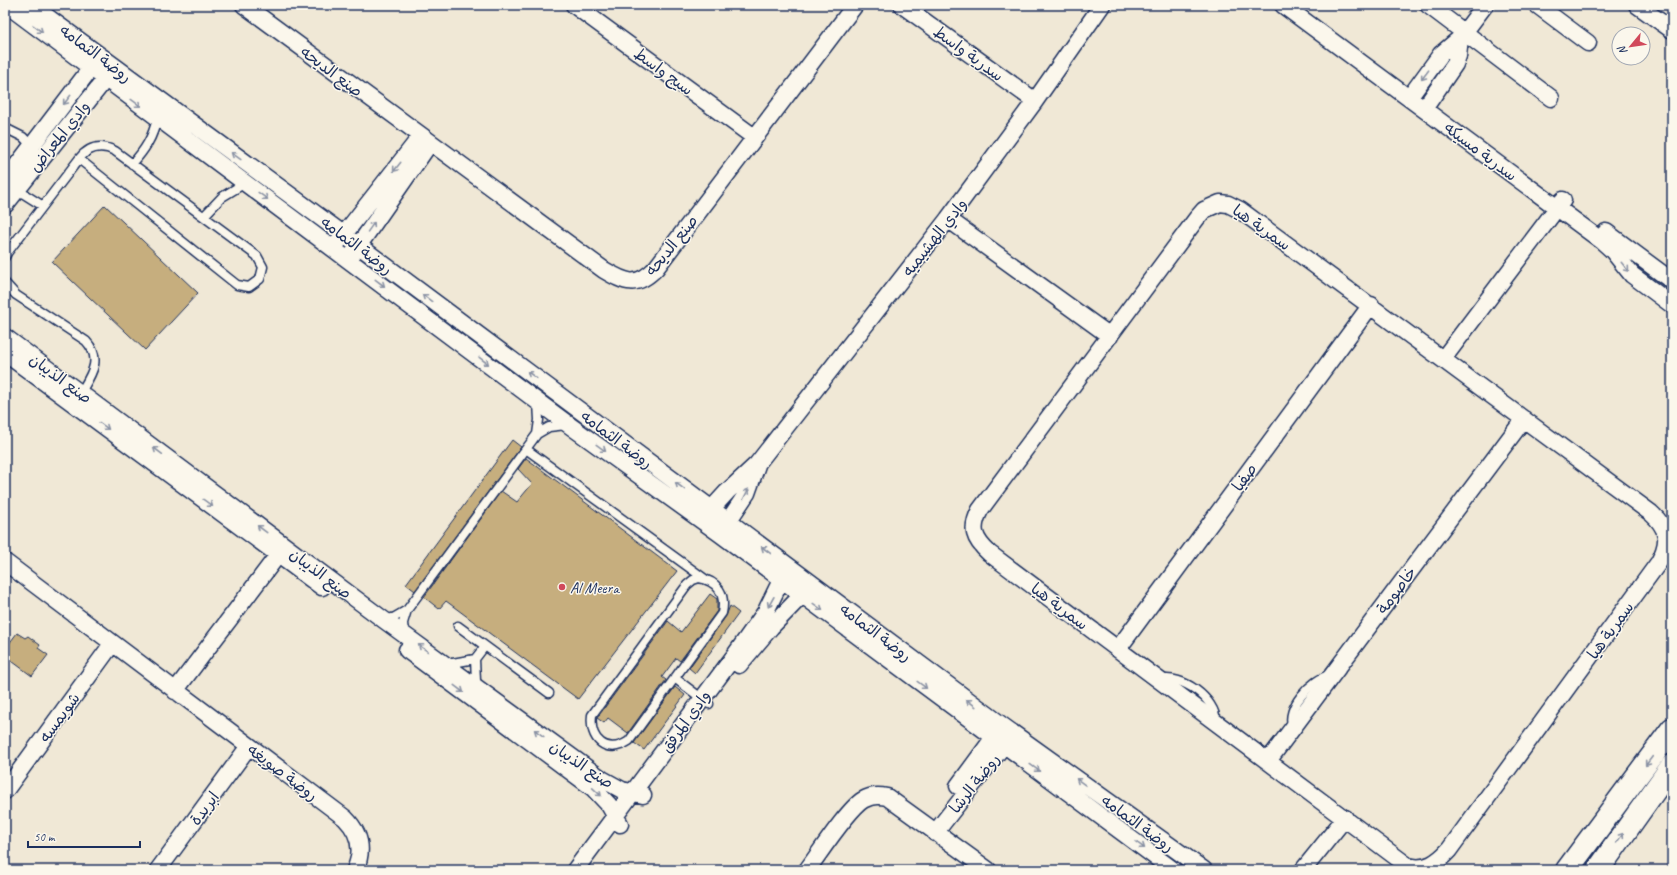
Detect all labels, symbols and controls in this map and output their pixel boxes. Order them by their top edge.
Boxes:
street label: روضة الثمامه [55,20,135,87]
street label: سدرية واسط [929,22,1007,86]
one-way arrow [32,24,43,33]
north arrow [1611,26,1651,66]
street label: صنع الديحه [296,42,366,102]
text: N [1613,43,1630,57]
street label: سيج واسط [630,44,697,100]
one-way arrow [1421,70,1429,81]
one-way arrow [63,94,71,105]
street label: وادي المعراض [25,97,95,177]
one-way arrow [130,98,141,107]
street label: سدرية مسيكه [1440,118,1521,186]
one-way arrow [231,152,242,161]
one-way arrow [392,161,401,172]
one-way arrow [258,192,269,200]
street label: وادي الهشيميه [898,195,972,281]
street label: سمرية هيا [1228,201,1294,255]
street label: صنع الديحه [641,211,703,281]
street label: روضة الثمامه [316,212,396,279]
one-way arrow [367,222,375,233]
one-way arrow [1620,261,1629,272]
one-way arrow [374,279,385,287]
one-way arrow [422,294,433,302]
street label: صنع الذيبان [25,349,96,409]
one-way arrow [478,357,489,365]
one-way arrow [526,371,537,380]
street label: روضة الثمامه [576,406,656,473]
one-way arrow [98,422,109,430]
one-way arrow [595,444,606,452]
one-way arrow [153,447,164,455]
street label: صفيا [1228,460,1262,496]
one-way arrow [675,481,686,490]
one-way arrow [742,488,750,500]
one-way arrow [203,499,214,507]
one-way arrow [257,525,268,533]
street label: صنع الذيبان [285,544,355,604]
one-way arrow [760,546,771,554]
street label: خاصومة [1373,563,1421,618]
place label: Al Meera [570,578,620,598]
street label: سمرية هيا [1027,579,1092,635]
marker: Al Meera [557,582,567,592]
one-way arrow [766,596,774,608]
street label: سمرية هيا [1583,598,1638,663]
street label: روضة الثمامه [835,599,915,666]
one-way arrow [812,603,823,612]
one-way arrow [417,644,428,652]
one-way arrow [917,680,928,689]
one-way arrow [453,685,464,693]
street label: وادي المرفق [657,687,716,757]
street label: شويمسه [35,689,85,746]
one-way arrow [966,699,977,707]
one-way arrow [533,729,544,737]
street label: صنع الذيبان [545,736,617,794]
street label: روضة صويغه [243,740,322,806]
street label: روضة الرشا [945,750,1004,818]
one-way arrow [1645,755,1653,766]
one-way arrow [1030,764,1041,772]
one-way arrow [1076,778,1087,786]
one-way arrow [592,787,602,797]
street label: ابريدة [186,788,224,829]
street label: روضة الثمامه [1097,791,1178,857]
scale bar [28,823,140,849]
text: 50 m [34,829,56,845]
one-way arrow [1616,833,1624,844]
one-way arrow [1134,841,1145,849]

